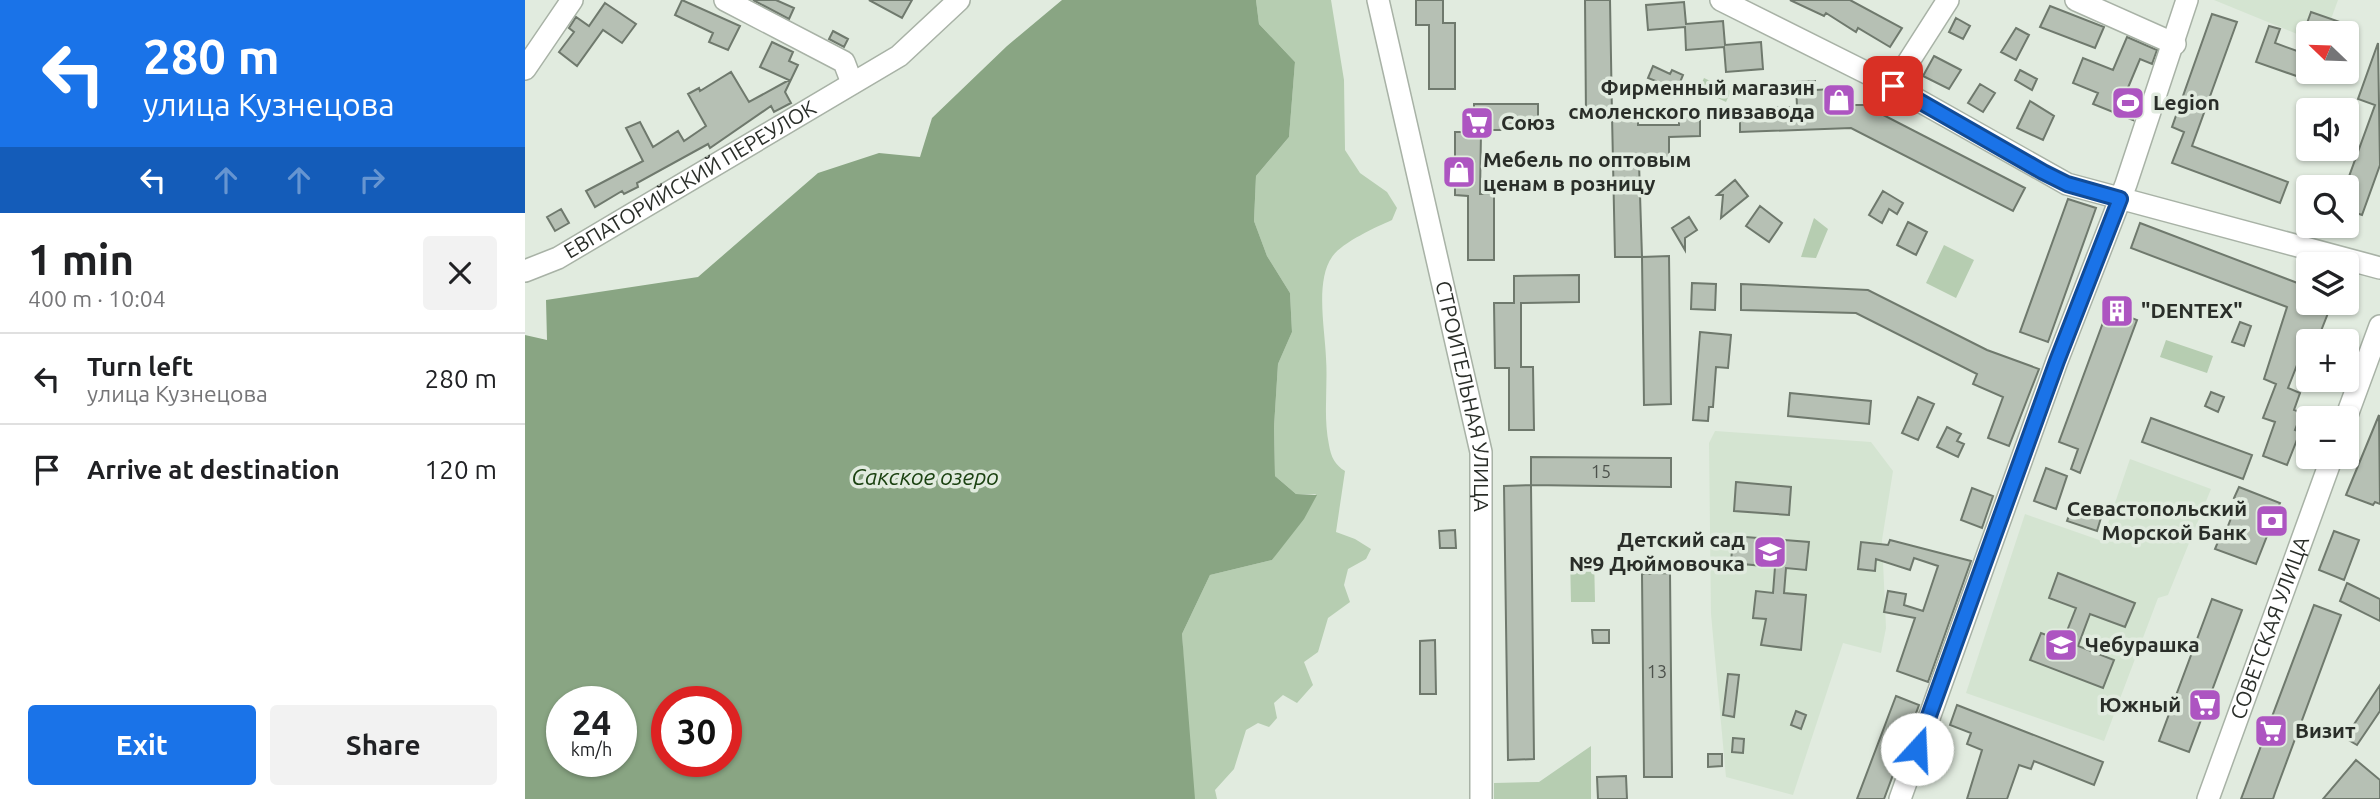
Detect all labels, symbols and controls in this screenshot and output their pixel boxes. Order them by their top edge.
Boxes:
north arrow [2296,21,2359,84]
map controls [2296,21,2359,469]
icon: left [28,28,119,119]
text: 280 m [143,28,280,83]
pin [1863,56,1923,116]
icon: arrive [1874,67,1912,105]
place label: Фирменный магазин смоленского пивзавода [1568,75,1815,123]
shop icon: Фирменный магазин смоленского пивзавода [1820,81,1858,119]
sports icon: Legion [2109,84,2147,122]
text: улица Кузнецова [143,86,395,122]
place label: Legion [2153,90,2220,114]
street label: ЕВПАТОРИЙСКИЙ ПЕРЕУЛОК [559,95,820,263]
button: sound [2296,98,2359,161]
supermarket icon: Союз [1458,104,1496,142]
place label: Союз [1501,110,1555,134]
place label: Мебель по оптовым ценам в розницу [1483,147,1691,195]
shop icon: Мебель по оптовым ценам в розницу [1440,153,1478,191]
icon: left [134,161,172,199]
icon: ahead [207,161,245,199]
icon: ahead [280,161,318,199]
icon: right [353,161,391,199]
button: search [2296,175,2359,238]
text: 1 min [28,236,134,283]
button: close [423,236,497,310]
button: layers [2296,252,2359,315]
street label: СТРОИТЕЛЬНАЯ УЛИЦА [1431,278,1494,512]
text: 400 m · 10:04 [28,286,166,311]
building icon: "DENTEX" [2098,292,2136,330]
place label: "DENTEX" [2141,298,2243,322]
button: + [2296,329,2359,392]
text: Turn left [87,352,193,381]
icon: left [28,360,66,398]
text: 280 m [425,364,497,393]
text: улица Кузнецова [87,381,268,406]
button: − [2296,406,2359,469]
icon: arrive [28,451,66,489]
text: Arrive at destination [87,455,340,484]
text: 120 m [425,455,497,484]
house number: 15 [1591,461,1611,481]
water label: Сакское озеро [851,464,999,489]
place label: Севастопольский Морской Банк [2067,496,2247,544]
bank icon: Севастопольский Морской Банк [2253,502,2291,540]
place label: Детский сад №9 Дюймовочка [1569,527,1745,575]
street label: СОВЕТСКАЯ УЛИЦА [2225,532,2313,722]
school or university icon: Детский сад №9 Дюймовочка [1751,533,1789,571]
school or university icon: Чебурашка [2042,626,2080,664]
place label: Чебурашка [2085,632,2200,656]
house number: 13 [1647,661,1667,681]
speed limit sign: 30 [651,686,742,777]
supermarket icon: Южный [2186,686,2224,724]
place label: Южный [2099,692,2181,716]
text: 24 [572,702,611,742]
button: Exit [28,705,256,785]
button: Share [270,705,497,785]
position arrow [1880,712,1954,786]
supermarket icon: Визит [2252,712,2290,750]
place label: Визит [2295,718,2356,742]
text: km/h [571,739,612,759]

